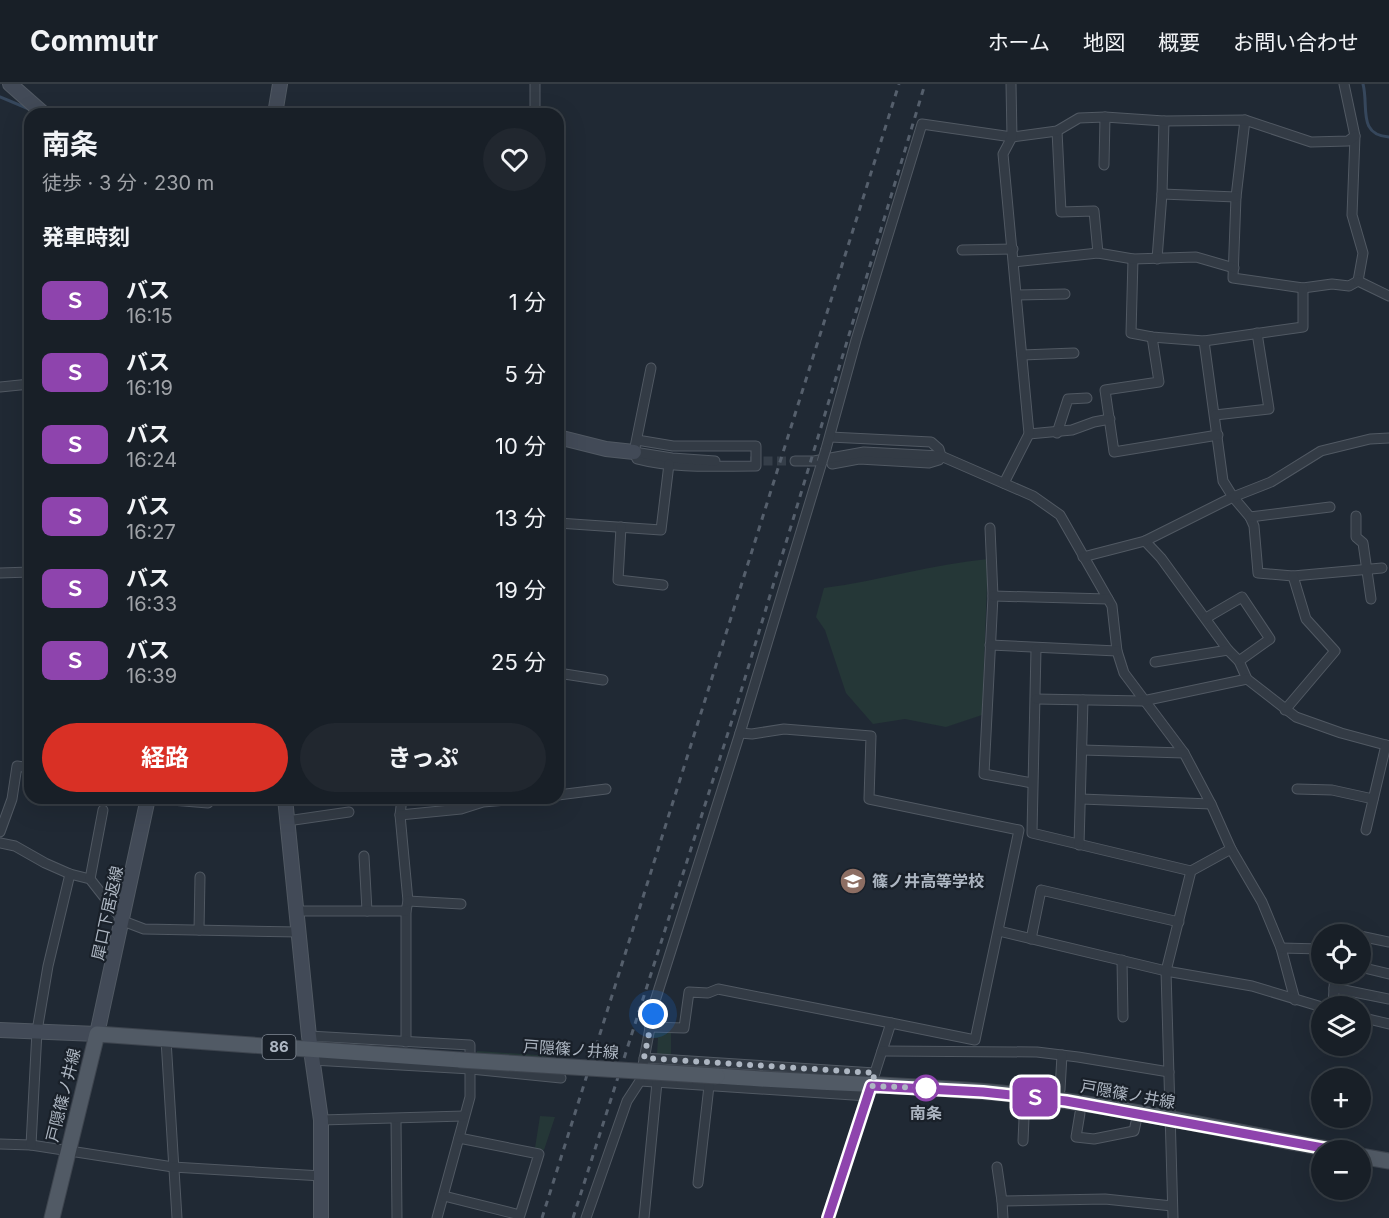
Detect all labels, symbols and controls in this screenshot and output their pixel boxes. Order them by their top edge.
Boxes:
text: Commutr [30,24,158,58]
text: ホーム [988,30,1050,55]
text: 地図 [1083,30,1125,55]
text: 概要 [1158,30,1200,55]
text: お問い合わせ [1233,30,1359,55]
text: 南条 [42,127,98,161]
button: heart [483,128,546,191]
text: 徒歩 · 3 分 · 230 m [42,171,214,195]
text: 発車時刻 [42,224,130,250]
text: バス [126,277,170,303]
text: Ｓ [65,288,86,313]
text: 1 分 [509,289,546,315]
text: 16:15 [126,304,173,328]
text: バス [126,349,170,375]
text: Ｓ [65,360,86,385]
text: 5 分 [504,361,546,387]
text: 16:19 [126,376,173,400]
text: バス [126,421,170,447]
text: Ｓ [65,432,86,457]
text: 10 分 [495,433,546,459]
text: 16:24 [126,448,177,472]
text: バス [126,493,170,519]
text: Ｓ [65,504,86,529]
text: 13 分 [495,505,546,531]
text: 16:27 [126,520,176,544]
text: バス [126,565,170,591]
text: Ｓ [65,576,86,601]
text: 19 分 [495,577,546,603]
text: 16:33 [126,592,177,616]
text: バス [126,637,170,663]
text: Ｓ [65,648,86,673]
text: 25 分 [491,649,546,675]
text: 16:39 [126,664,177,688]
button: 経路 [42,723,288,792]
button: きっぷ [300,723,546,792]
street label: 犀口下居返線 [87,864,127,962]
school or university icon: 篠ノ井高等学校 [838,866,868,896]
place label: 篠ノ井高等学校 [872,871,984,891]
map controls [1311,924,1371,1200]
button: locate [1311,924,1371,984]
button: layers [1311,996,1371,1056]
your location [638,999,668,1029]
road number: 86 [262,1035,296,1059]
street label: 戸隠篠ノ井線 [522,1036,620,1062]
street label: 戸隠篠ノ井線 [42,1046,84,1144]
button: + [1311,1068,1371,1128]
marker: 南条 [913,1075,939,1101]
street label: 戸隠篠ノ井線 [1079,1076,1177,1112]
line badge: Ｓ [1016,1078,1054,1116]
text: Ｓ [1025,1085,1046,1110]
place label: 南条 [910,1103,942,1123]
button: − [1311,1140,1371,1200]

